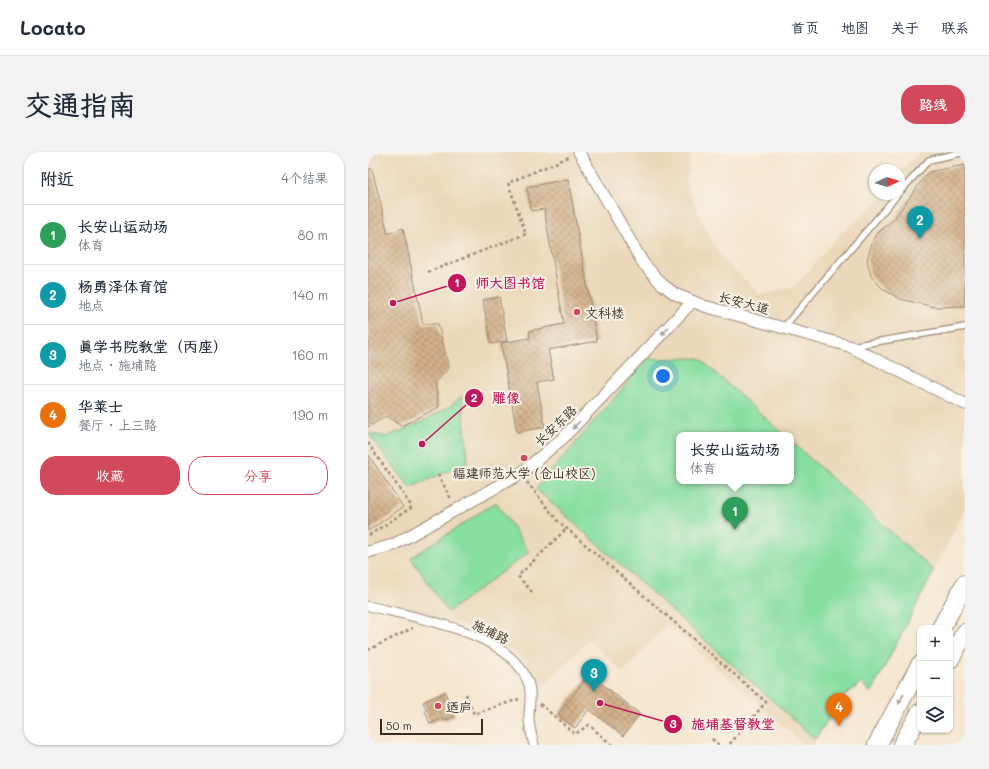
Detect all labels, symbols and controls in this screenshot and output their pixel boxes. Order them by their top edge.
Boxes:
text: Locato [20,15,86,40]
text: 首页 [791,18,819,37]
text: 地图 [841,18,869,37]
text: 关于 [891,18,919,37]
text: 联系 [941,18,969,37]
button: 路线 [901,85,965,124]
text: 交通指南 [24,86,136,122]
north arrow [869,164,905,200]
text: 附近 [40,167,74,189]
text: 4个结果 [281,169,328,186]
pin: 2 [907,206,933,239]
text: 长安山运动场 [78,216,168,236]
text: 1 [50,226,56,243]
text: 80 m [298,226,328,243]
text: 体育 [78,236,104,253]
callout: 师大图书馆 [447,270,553,296]
text: 师大图书馆 [475,273,545,292]
text: 1 [454,274,460,290]
text: 杨勇泽体育馆 [78,276,168,296]
text: 2 [49,286,57,303]
text: 140 m [292,286,328,303]
street label: 长安大道 [717,287,771,317]
text: 地点 [78,296,104,313]
place label: 文科楼 [585,304,624,321]
marker: 文科楼 [572,307,582,317]
one-way arrow [660,326,670,336]
text: 真学书院教堂（丙座） [78,336,228,356]
text: 3 [49,346,57,363]
text: 160 m [292,346,328,363]
text: 地点 · 施埔路 [78,356,157,373]
your location [653,366,673,386]
callout: 雕像 [464,385,528,411]
text: 雕像 [492,388,520,407]
text: 2 [471,389,478,405]
text: 华莱士 [78,396,123,416]
street label: 长安东路 [530,401,580,449]
text: 4 [49,406,57,423]
text: 190 m [292,406,328,423]
text: 餐厅 · 上三路 [78,416,157,433]
one-way arrow [571,420,580,430]
popup [676,432,794,484]
text: 长安山运动场 [690,439,780,459]
marker: 福建师范大学 (仓山校区) [519,453,529,463]
button: 收藏 [40,456,180,495]
button: 分享 [188,456,328,495]
text: 体育 [690,459,716,476]
place label: 福建师范大学 (仓山校区) [452,464,596,481]
pin: 1 [722,497,748,530]
street label: 施埔路 [470,615,512,647]
map controls [917,625,953,733]
button: + [917,625,953,661]
pin: 3 [581,659,607,692]
button: − [917,661,953,697]
pin: 4 [826,693,852,726]
one-way arrow [898,694,905,705]
button: layers [917,697,953,733]
place label: 迺庐 [446,698,472,715]
marker: 迺庐 [433,701,443,711]
callout: 施埔基督教堂 [663,711,783,737]
text: 施埔基督教堂 [691,714,775,733]
text: 3 [669,715,677,731]
scale bar [380,717,483,736]
text: 50 m [386,718,412,733]

